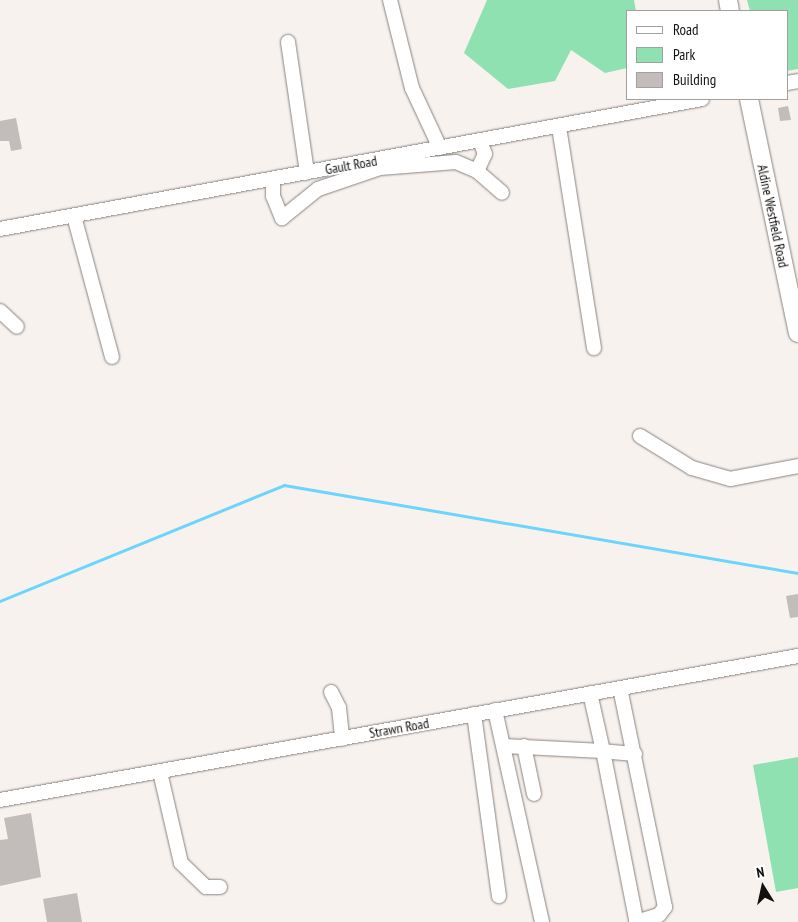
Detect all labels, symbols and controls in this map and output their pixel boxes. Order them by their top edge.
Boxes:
legend [626,10,788,100]
text: Road [673,20,699,39]
text: Park [673,45,695,64]
text: Building [673,70,716,89]
street label: Gault Road [324,152,378,178]
street label: Aldine Westfield Road [754,163,792,269]
street label: Strawn Road [368,714,430,742]
north arrow [738,862,788,912]
text: N [755,863,766,882]

